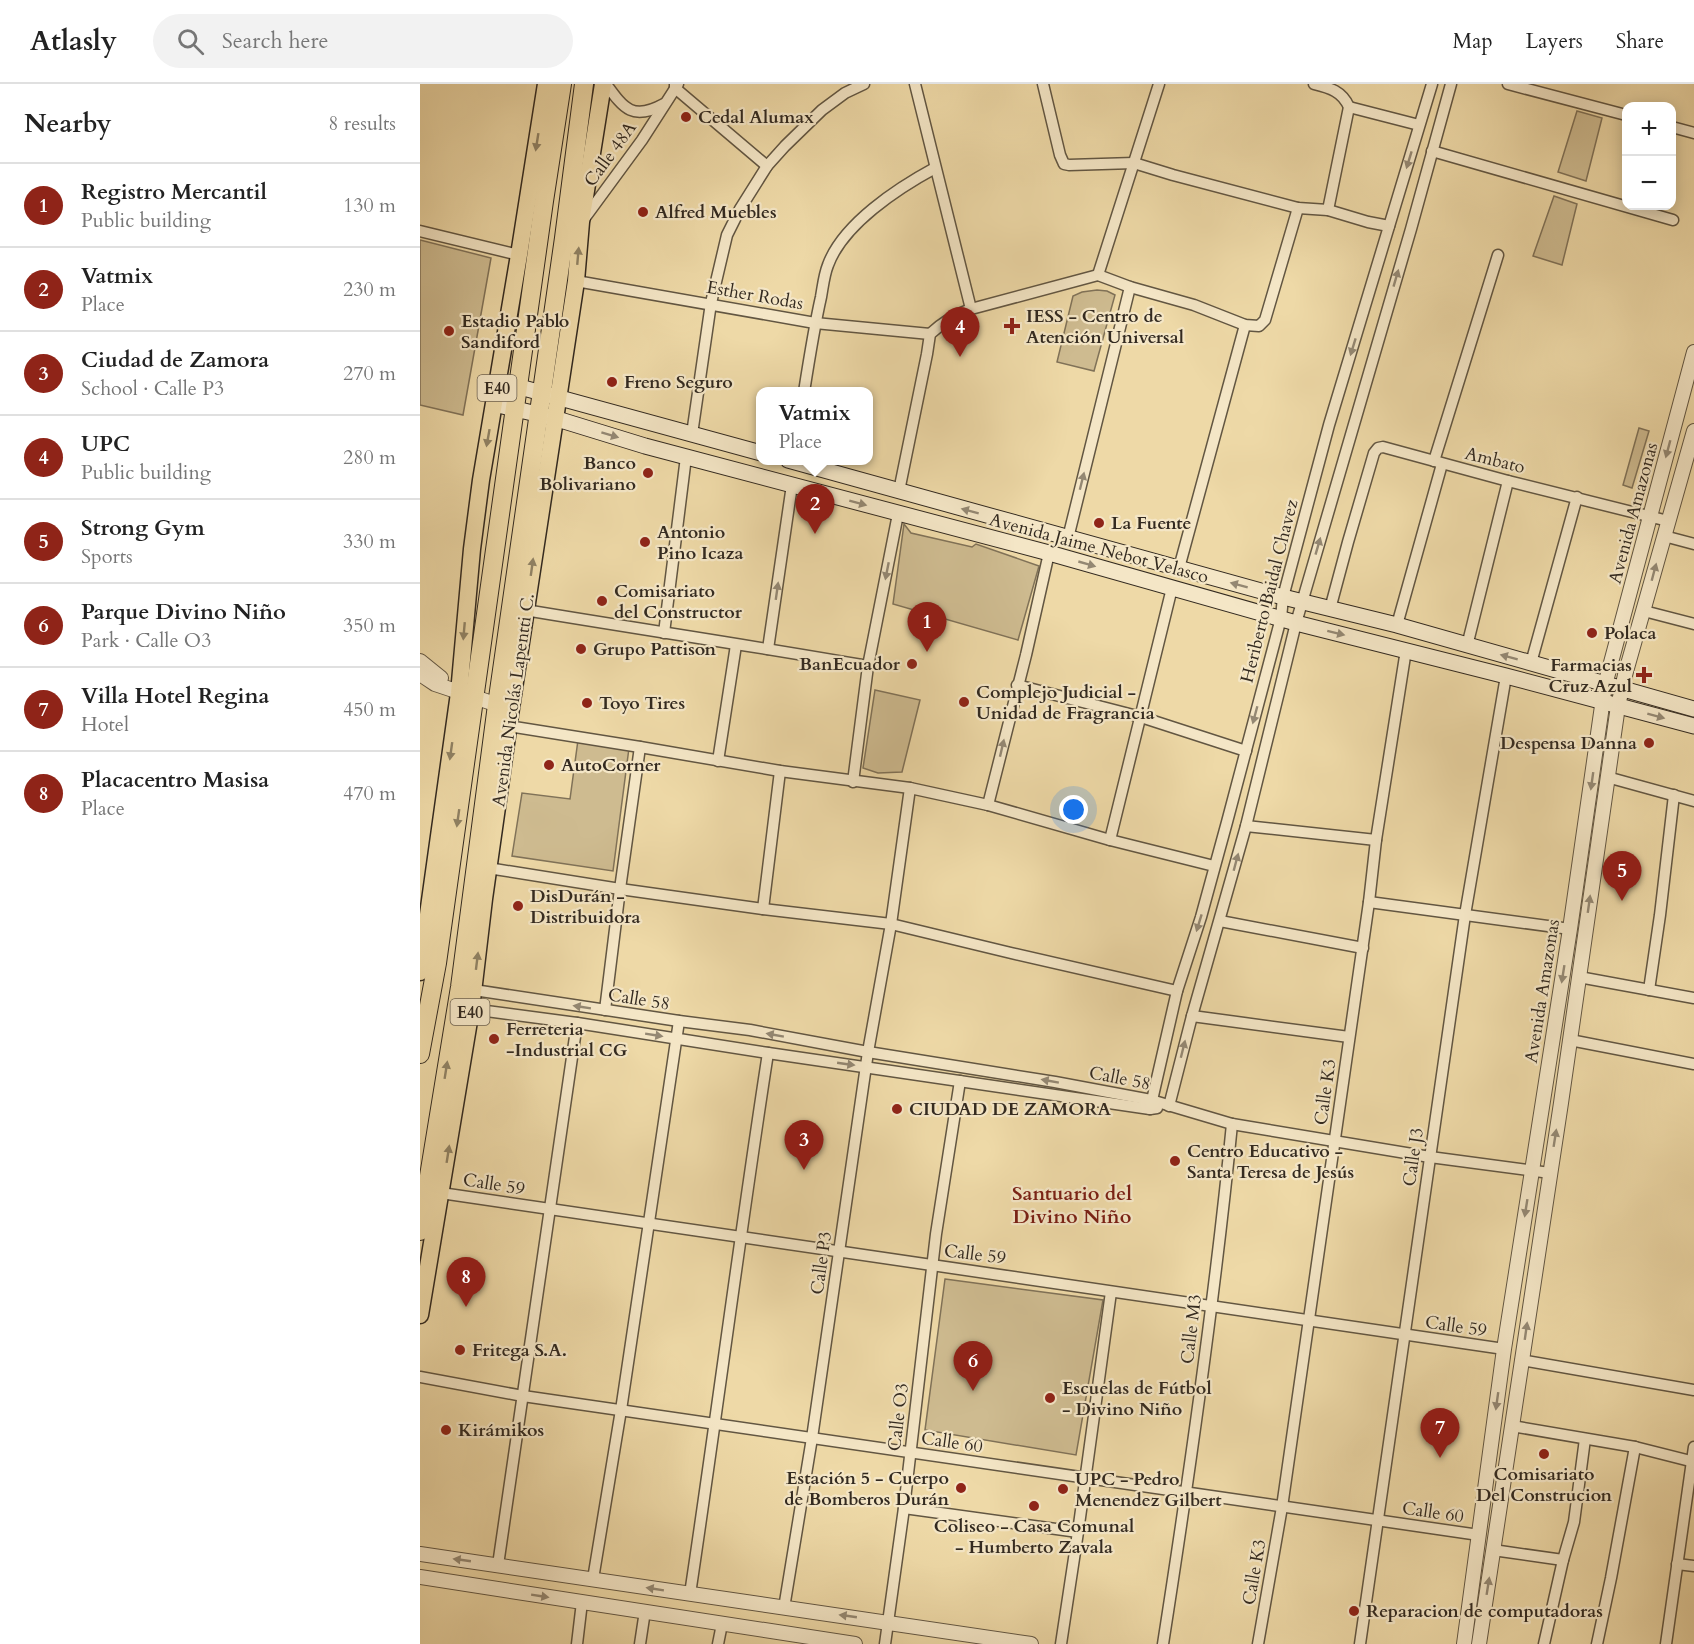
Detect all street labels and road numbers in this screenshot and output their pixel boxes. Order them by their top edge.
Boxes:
street label: Calle 48A [578,116,643,192]
street label: Esther Rodas [705,275,805,316]
road number: E40 [478,375,517,401]
street label: Avenida Amazonas [1603,440,1664,586]
street label: Ambato [1462,441,1528,480]
street label: Heriberto Baidal Chavez [1235,497,1304,685]
street label: Avenida Jaime Nebot Velasco [987,507,1211,590]
street label: Avenida Nicolás Lapentti C. [486,592,541,808]
street label: Avenida Amazonas [1519,917,1566,1065]
street label: Calle 58 [606,982,672,1017]
road number: E40 [451,999,490,1025]
street label: Calle K3 [1309,1057,1342,1127]
street label: Calle 58 [1087,1060,1153,1097]
street label: Calle J3 [1397,1126,1430,1188]
street label: Calle 59 [461,1167,527,1202]
street label: Calle P3 [805,1230,838,1296]
street label: Calle 59 [943,1238,1007,1271]
street label: Calle M3 [1175,1293,1208,1365]
street label: Calle 59 [1423,1310,1488,1343]
street label: Calle O3 [882,1382,915,1453]
street label: Calle 60 [919,1426,984,1459]
street label: Calle 60 [1400,1496,1465,1529]
street label: Calle K3 [1236,1537,1273,1607]

